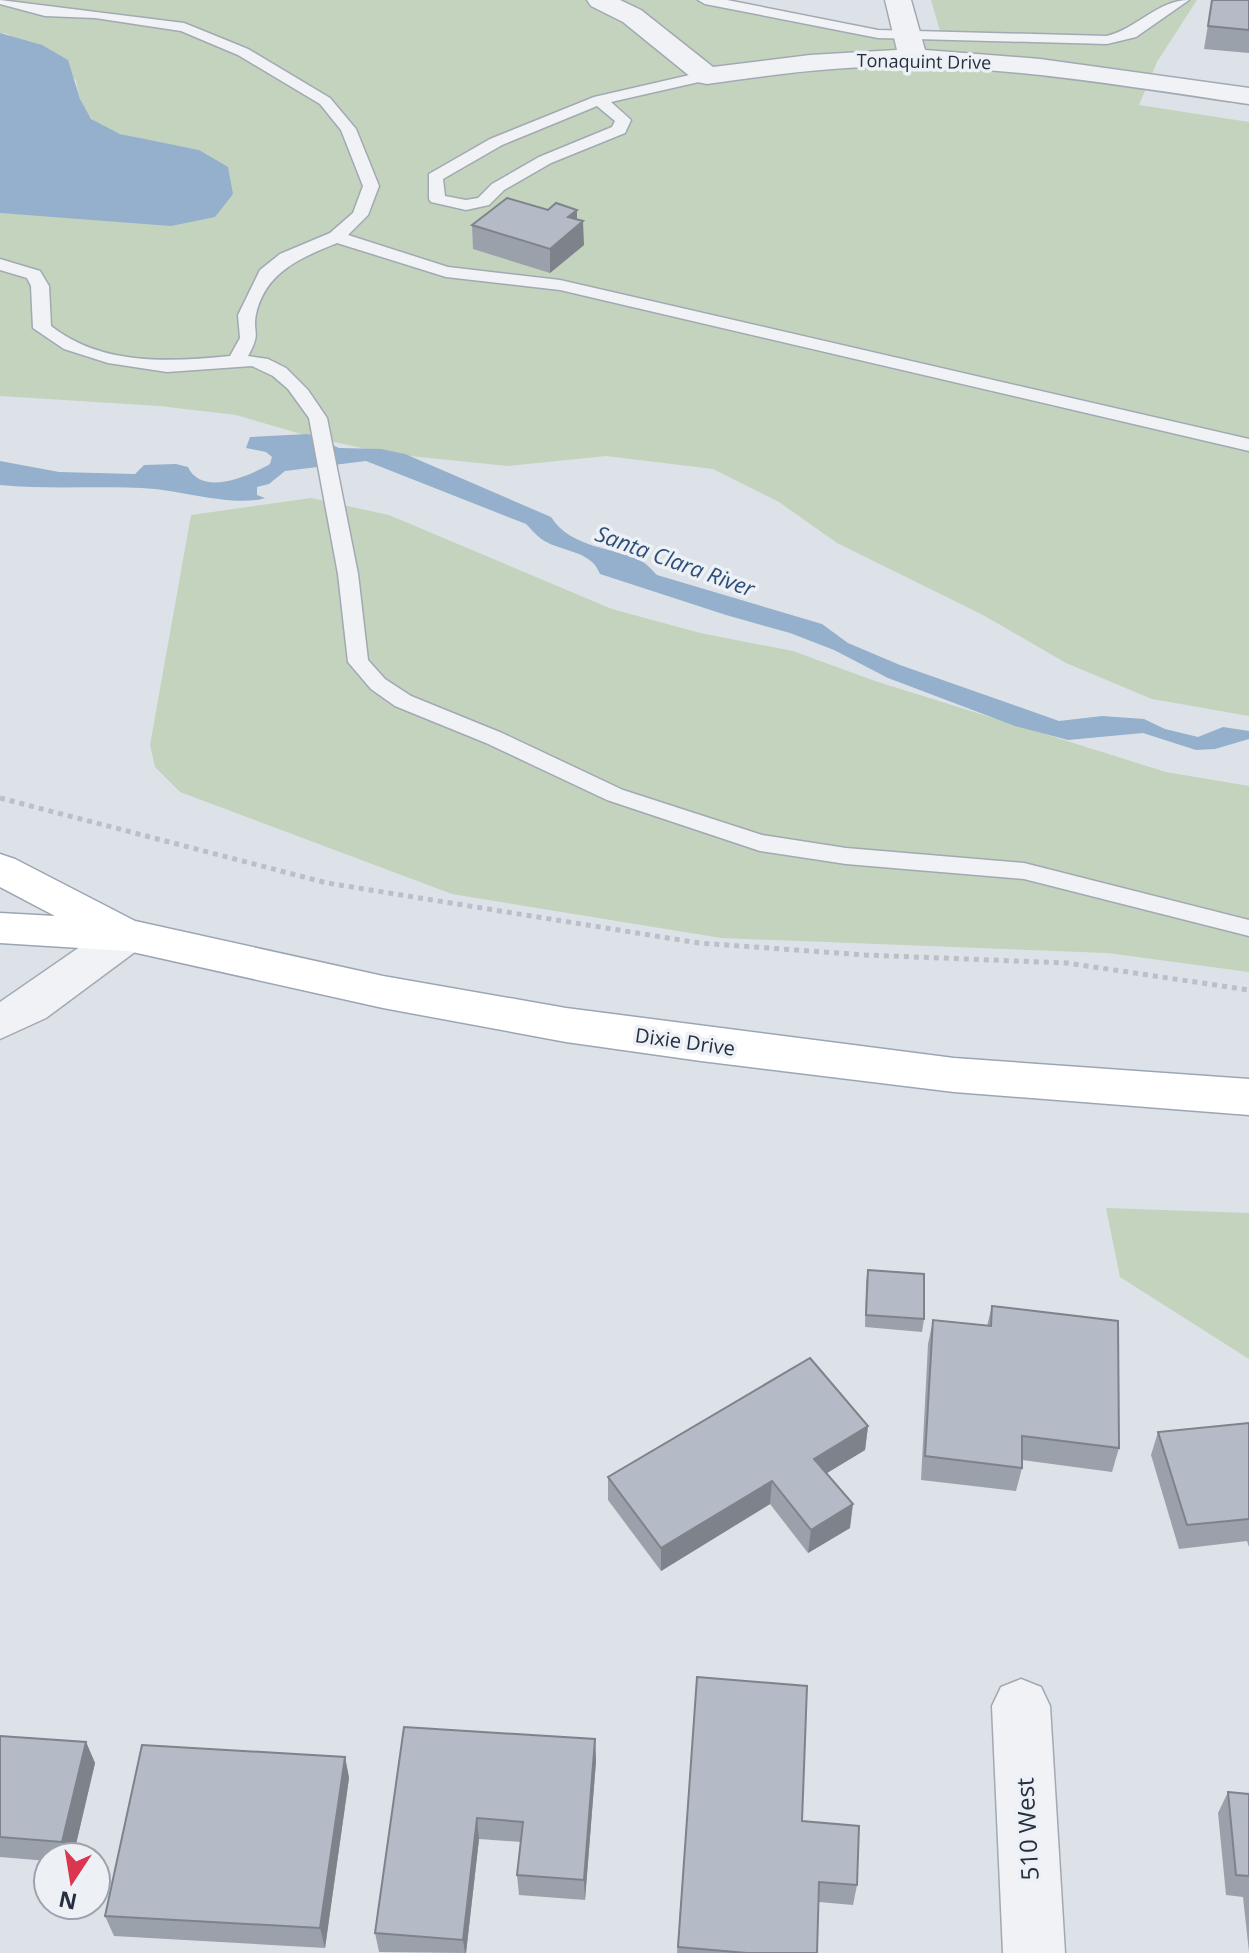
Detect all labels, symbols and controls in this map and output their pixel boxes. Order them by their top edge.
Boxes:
street label: Tonaquint Drive [857,48,992,74]
water label: Santa Clara River [592,517,760,603]
street label: Dixie Drive [633,1021,737,1062]
street label: 510 West [1007,1777,1046,1881]
north arrow [32,1841,112,1921]
text: N [56,1885,80,1918]

